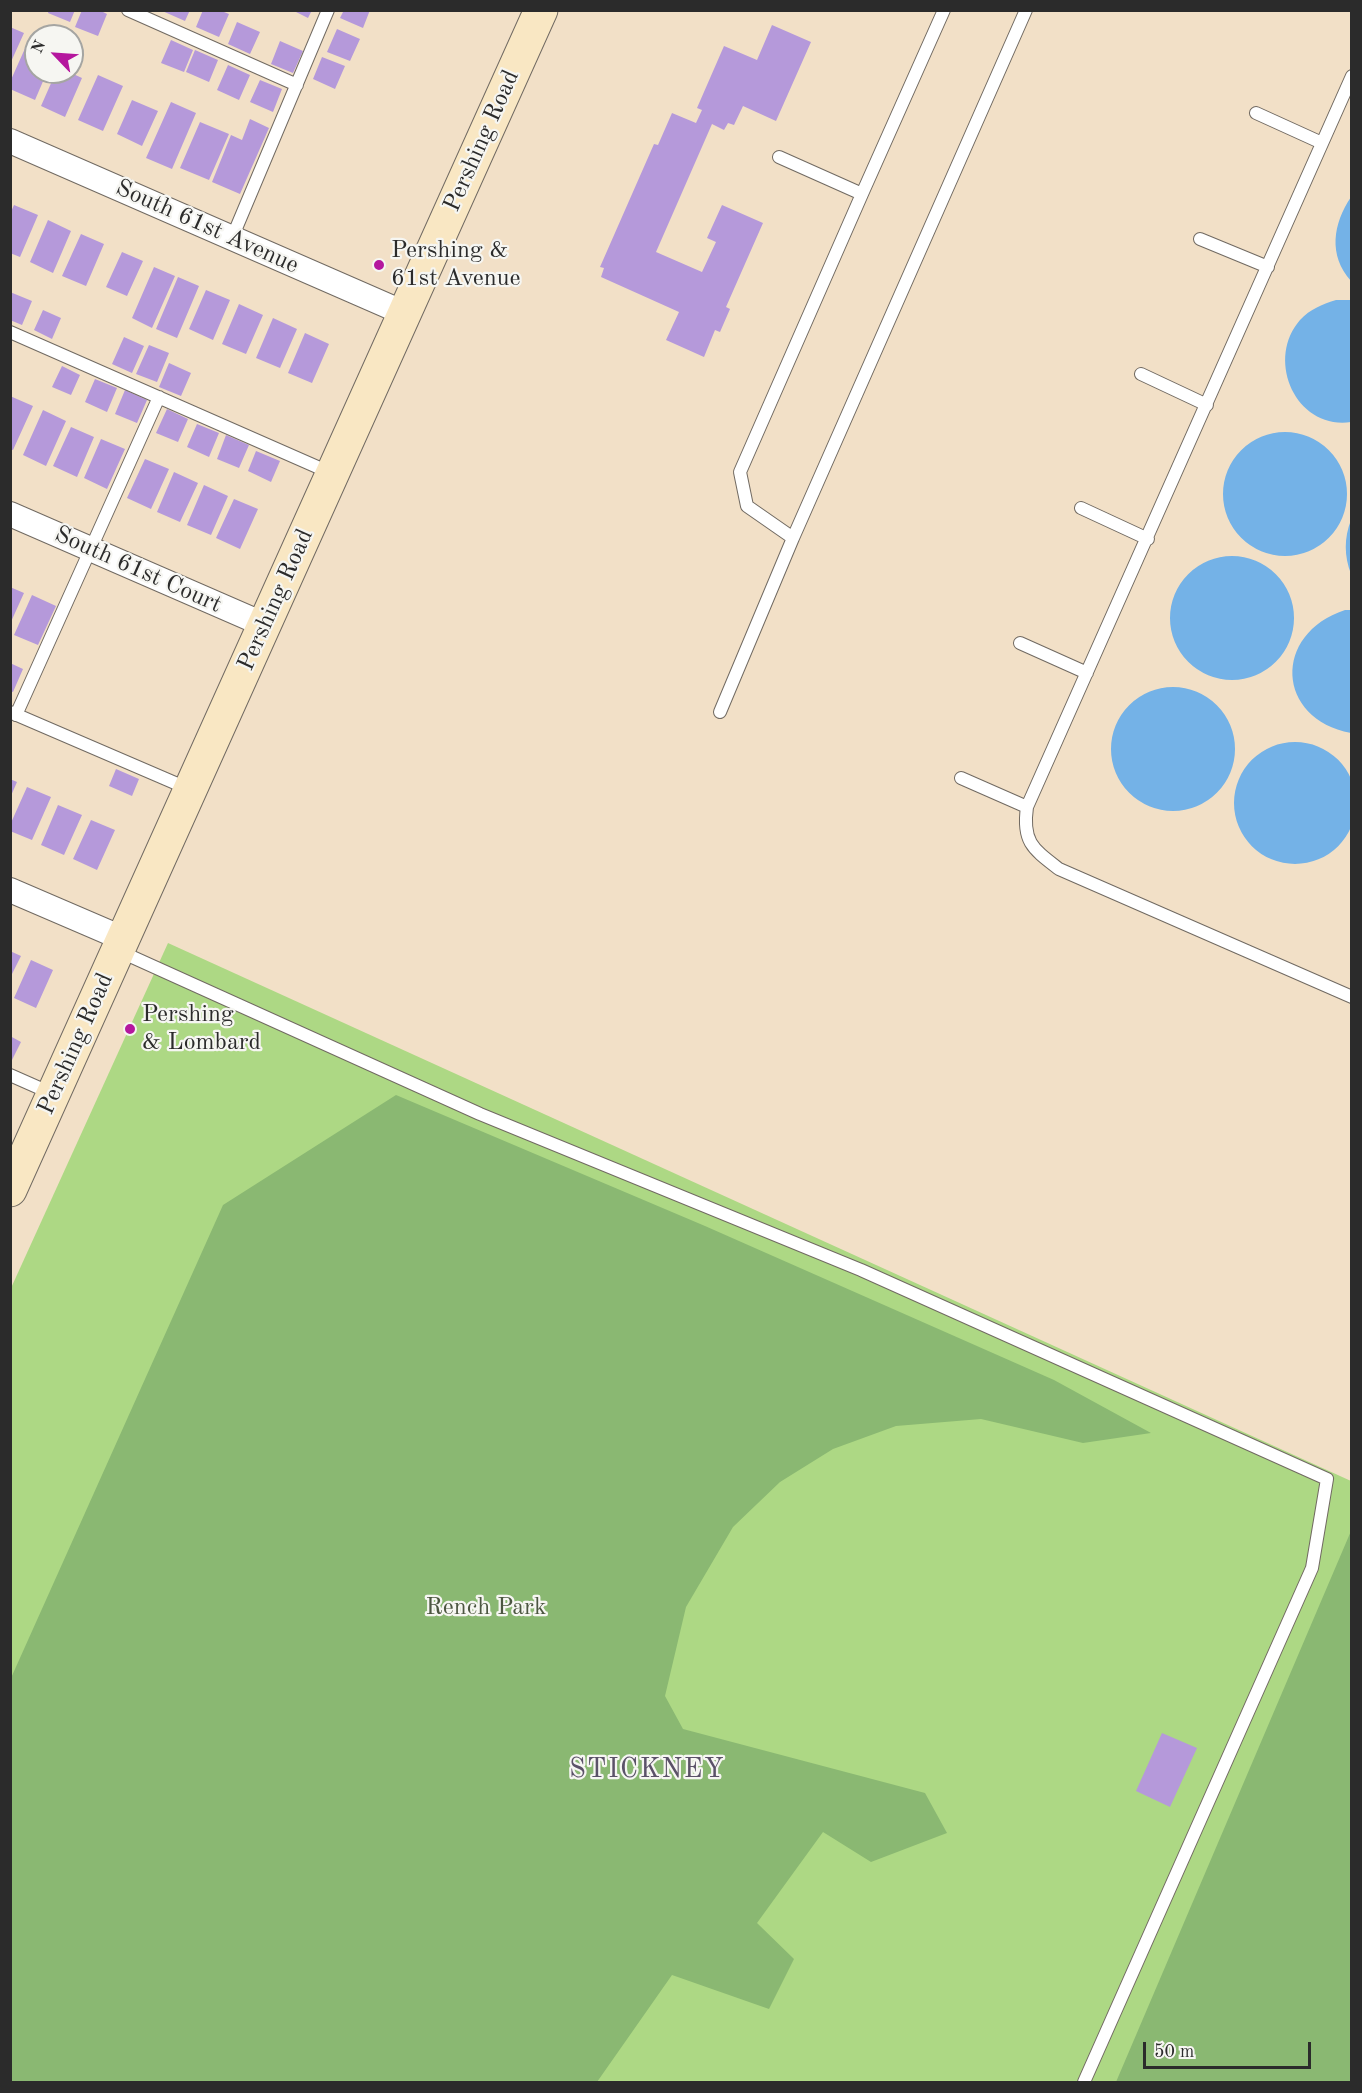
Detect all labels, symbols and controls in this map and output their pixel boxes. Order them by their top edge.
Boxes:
north arrow [24,24,84,84]
text: N [30,38,49,56]
street label: Pershing Road [438,66,526,216]
street label: South 61st Avenue [111,174,303,280]
place label: Pershing & 61st Avenue [391,237,521,293]
marker: Pershing & 61st Avenue [372,258,386,272]
street label: South 61st Court [50,520,226,620]
street label: Pershing Road [232,525,320,675]
street label: Pershing Road [32,969,120,1119]
place label: Pershing & Lombard [142,1001,261,1057]
marker: Pershing & Lombard [123,1022,137,1036]
park label: Rench Park [426,1594,546,1622]
district label: STICKNEY [569,1754,725,1786]
scale bar [1146,2030,1314,2068]
text: 50 m [1154,2043,1194,2061]

